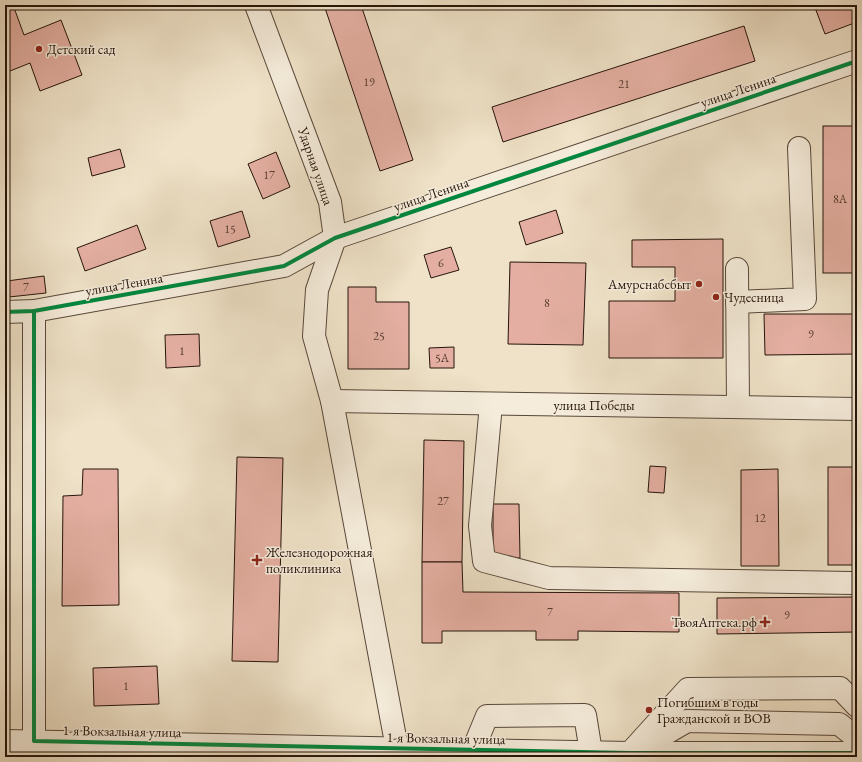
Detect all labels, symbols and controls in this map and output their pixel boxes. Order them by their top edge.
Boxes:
place label: Детский сад [47,40,116,58]
marker: Детский сад [34,44,44,54]
street label: улица Ленина [698,69,778,111]
house number: 19 [363,74,375,90]
house number: 21 [618,76,630,92]
street label: Ударная улица [294,124,338,208]
house number: 17 [263,167,275,183]
street label: улица Ленина [391,173,471,215]
house number: 8А [833,191,848,207]
house number: 15 [224,221,236,237]
house number: 6 [438,255,444,271]
street label: улица Ленина [84,268,165,300]
place label: Амурснабсбыт [607,275,691,293]
house number: 7 [23,279,29,295]
marker: Амурснабсбыт [694,279,704,289]
place label: Чудесница [724,288,784,306]
marker: Чудесница [711,292,721,302]
house number: 8 [544,295,550,311]
house number: 9 [808,326,814,342]
house number: 25 [373,328,385,344]
house number: 1 [179,343,185,359]
house number: 5А [435,350,450,366]
street label: улица Победы [553,396,635,414]
house number: 27 [437,493,449,509]
house number: 12 [754,510,766,526]
place label: Железнодорожная поликлиника [265,543,372,577]
marker: Железнодорожная поликлиника [251,554,263,566]
house number: 7 [547,604,553,620]
house number: 9 [784,607,790,623]
place label: ТвояАптека.рф [671,613,757,631]
marker: ТвояАптека.рф [760,617,770,627]
house number: 1 [123,678,129,694]
place label: Погибшим в годы Гражданской и ВОВ [657,693,771,727]
marker: Погибшим в годы Гражданской и ВОВ [644,705,654,715]
street label: 1-я Вокзальная улица [62,721,182,741]
street label: 1-я Вокзальная улица [386,728,506,748]

